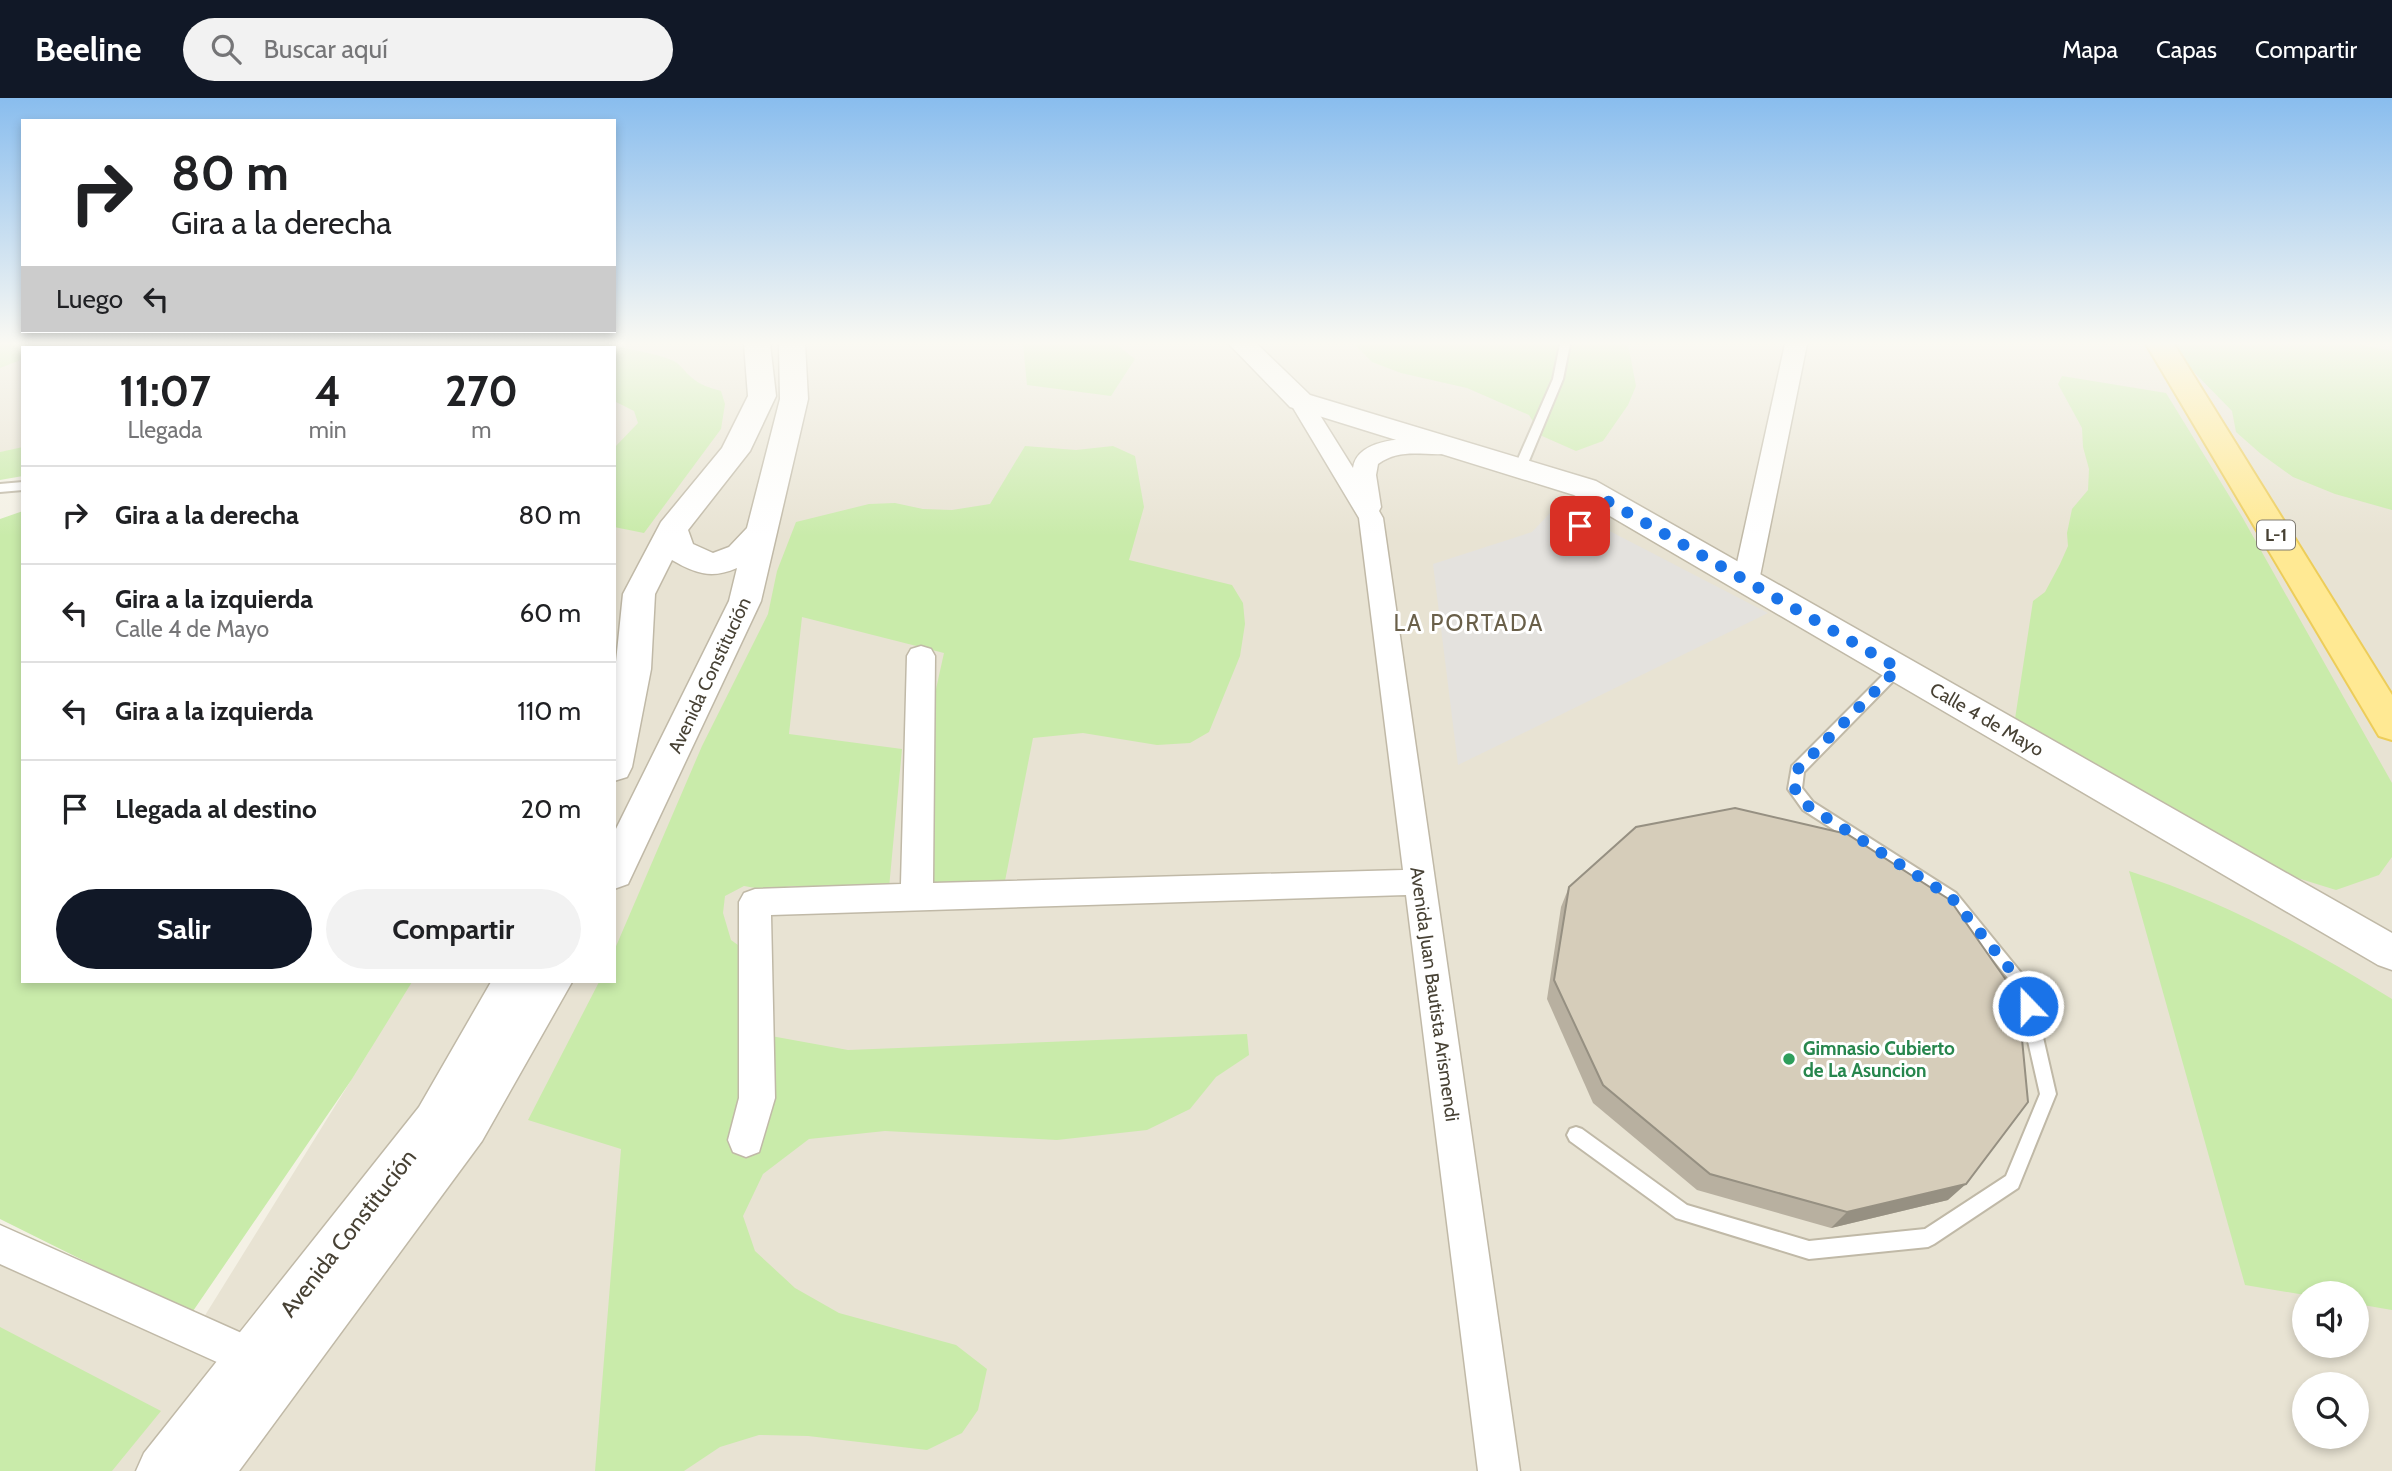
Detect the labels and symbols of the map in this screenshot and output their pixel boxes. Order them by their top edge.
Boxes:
pin [1550,496,1610,556]
road number: L-1 [2257,520,2295,550]
street label: Avenida Constitución [663,594,756,757]
district label: LA PORTADA [1393,609,1545,637]
street label: Calle 4 de Mayo [1926,678,2048,761]
street label: Avenida Juan Bautista Arismendi [1405,865,1464,1123]
position arrow [1991,969,2065,1043]
place label: Gimnasio Cubierto de La Asuncion [1803,1037,1955,1082]
marker: Gimnasio Cubierto de La Asuncion [1781,1051,1797,1067]
street label: Avenida Constitución [274,1144,422,1322]

